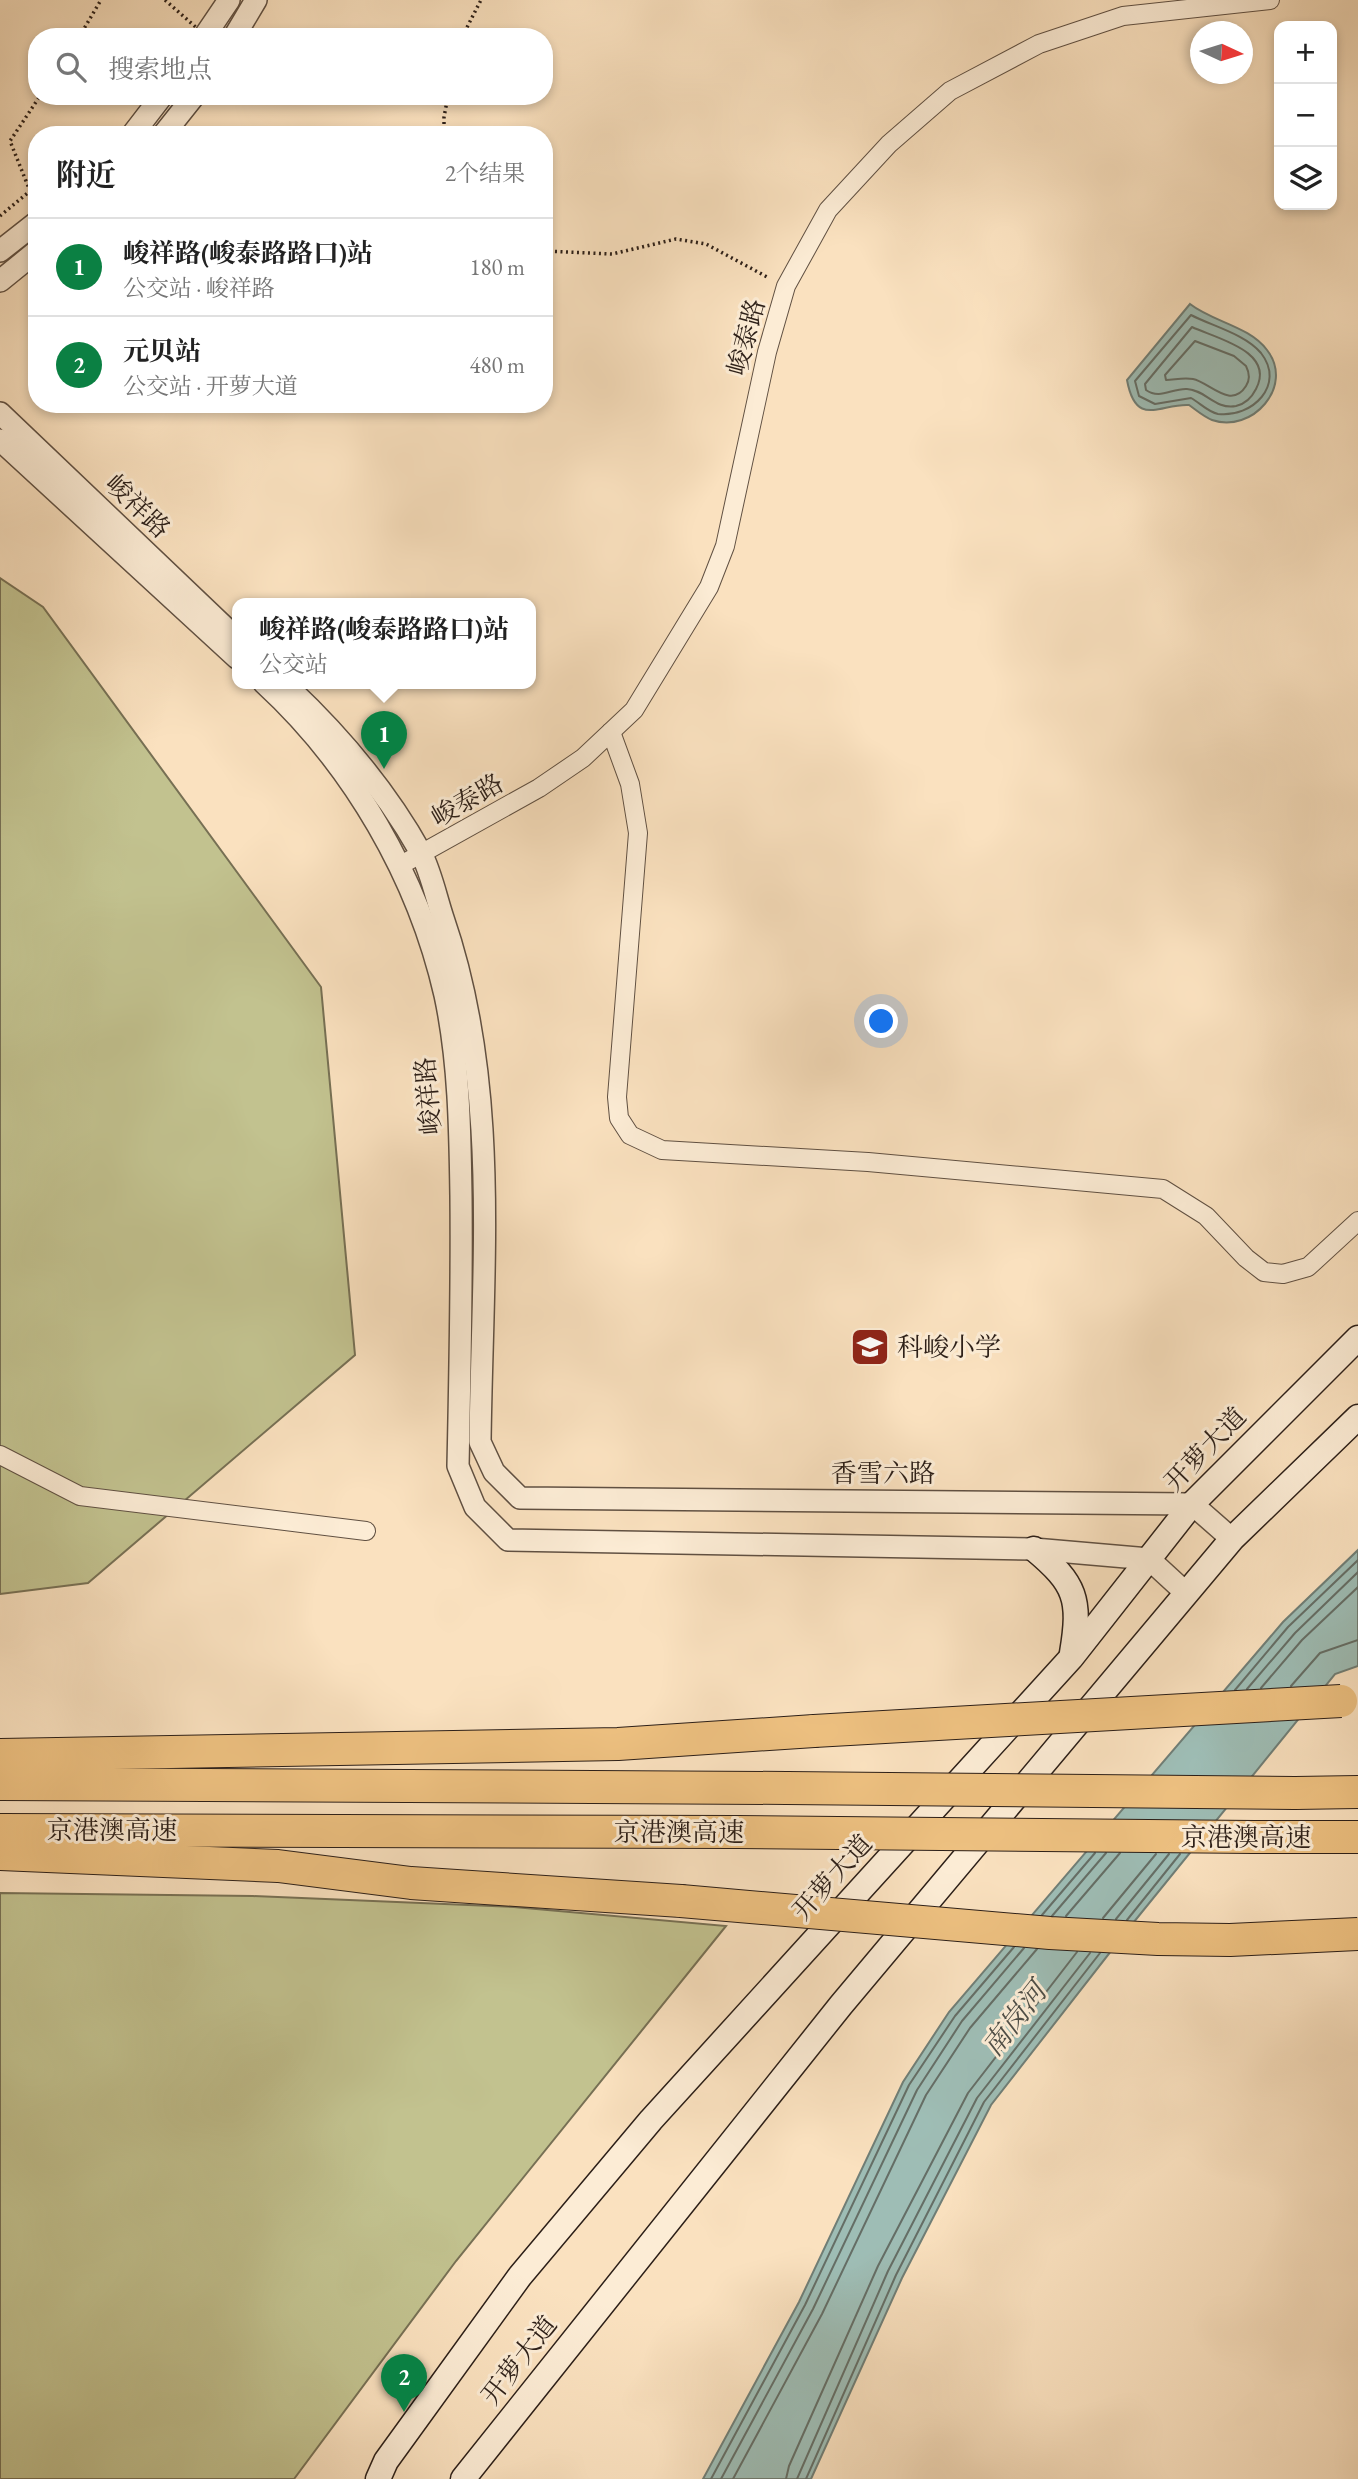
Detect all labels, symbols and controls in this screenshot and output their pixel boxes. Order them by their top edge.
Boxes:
north arrow [1190,21,1253,84]
map controls [1274,21,1337,210]
button: + [1274,21,1337,84]
search box [28,28,553,105]
icon: search [52,48,90,86]
text: 搜索地点 [108,52,212,86]
button: − [1274,84,1337,147]
button: layers [1274,147,1337,210]
text: 附近 [56,155,116,194]
text: 2个结果 [445,158,525,188]
text: 峻祥路(峻泰路路口)站 [123,236,373,270]
text: 1 [73,252,85,282]
text: 180 m [469,252,525,282]
text: 公交站 · 峻祥路 [123,273,275,303]
street label: 峻泰路 [719,295,773,379]
text: 元贝站 [123,334,201,368]
text: 2 [73,350,85,380]
text: 480 m [469,350,525,380]
text: 公交站 · 开萝大道 [123,371,298,401]
street label: 峻祥路 [98,467,178,545]
popup [232,598,536,689]
text: 峻祥路(峻泰路路口)站 [259,612,509,646]
text: 公交站 [259,649,328,679]
pin: 1 [361,711,407,769]
street label: 峻泰路 [425,766,509,834]
your location [864,1004,898,1038]
street label: 峻祥路 [408,1056,448,1136]
school or university icon: 科峻小学 [849,1326,891,1368]
place label: 科峻小学 [897,1330,1001,1364]
street label: 开萝大道 [1157,1400,1253,1498]
street label: 香雪六路 [831,1456,935,1490]
street label: 京港澳高速 [47,1813,177,1847]
street label: 京港澳高速 [614,1815,744,1849]
street label: 京港澳高速 [1181,1820,1311,1854]
street label: 开萝大道 [785,1827,879,1927]
water label: 南岗河 [974,1971,1057,2063]
street label: 开萝大道 [474,2309,564,2411]
pin: 2 [381,2354,427,2412]

